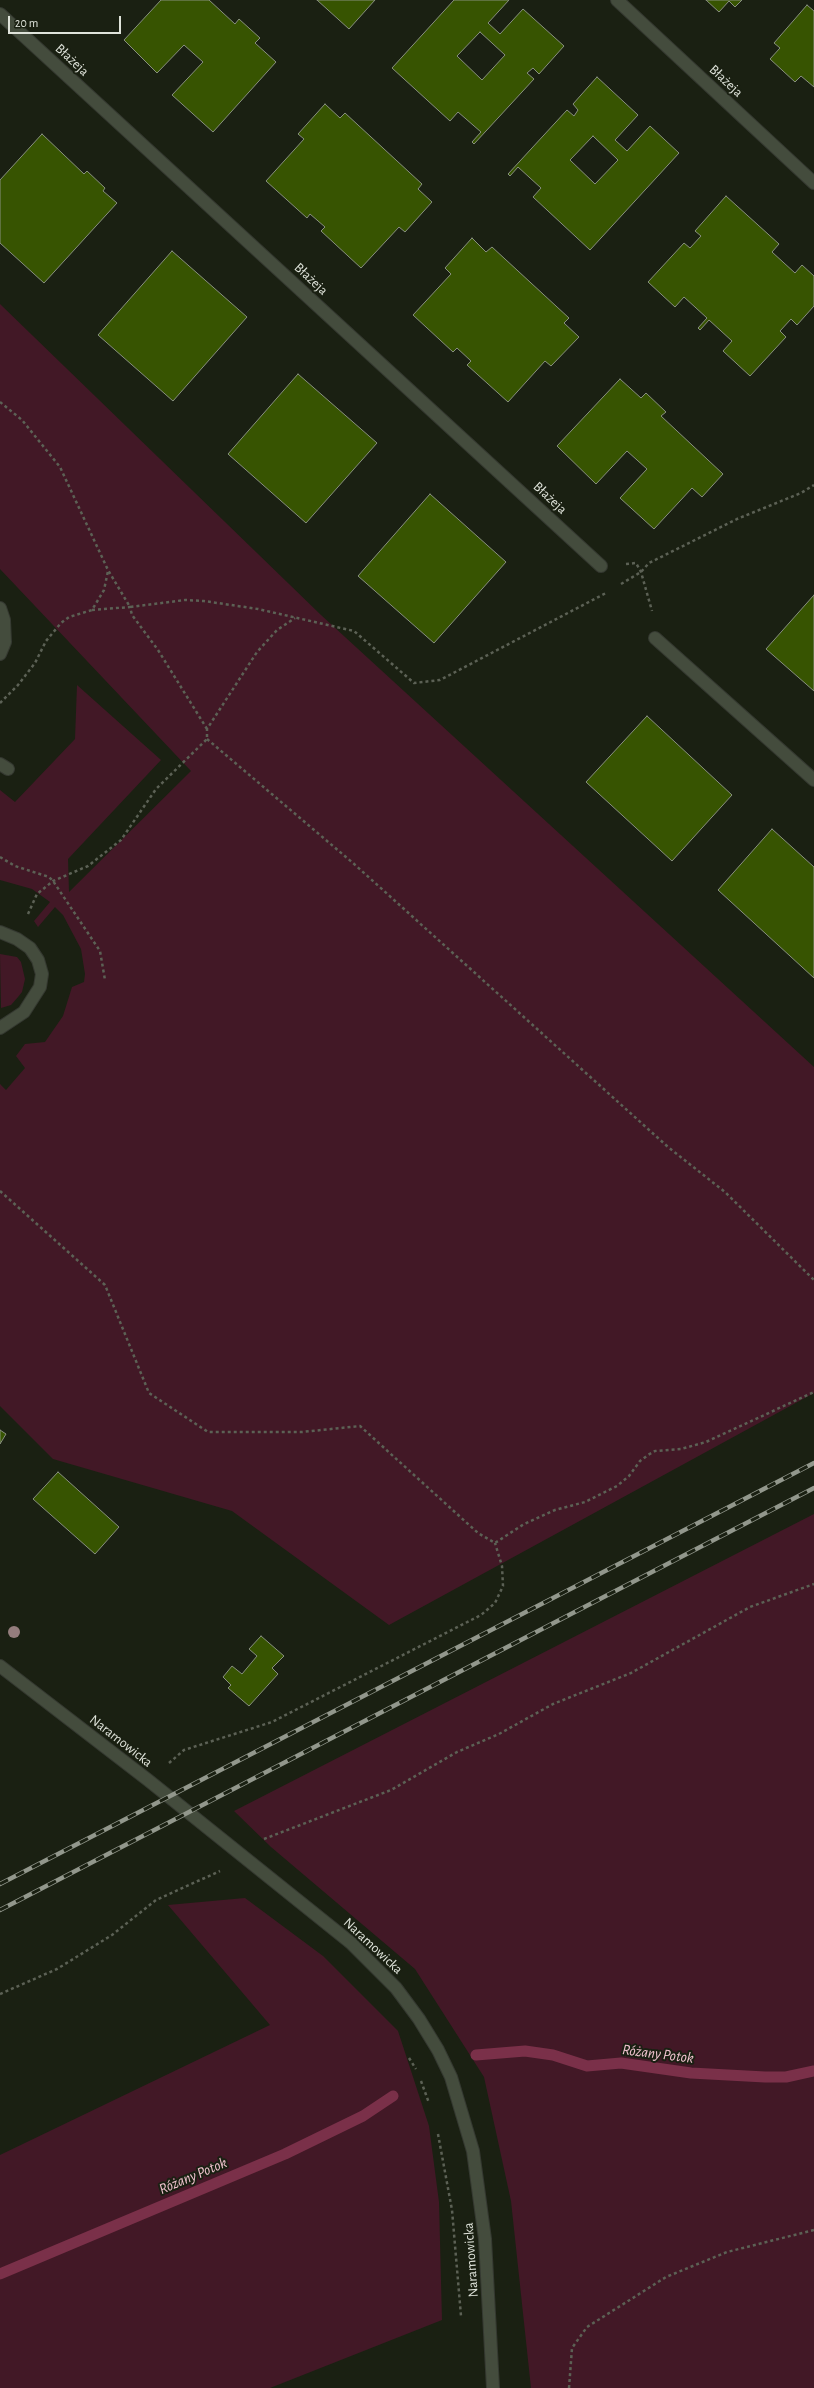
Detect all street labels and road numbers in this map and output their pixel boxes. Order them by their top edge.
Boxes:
street label: Błażeja [52,40,92,80]
street label: Błażeja [706,61,746,101]
street label: Błażeja [291,259,331,299]
street label: Błażeja [530,478,570,518]
street label: Naramowicka [86,1711,156,1771]
street label: Naramowicka [340,1914,406,1978]
street label: Naramowicka [460,2222,482,2298]

